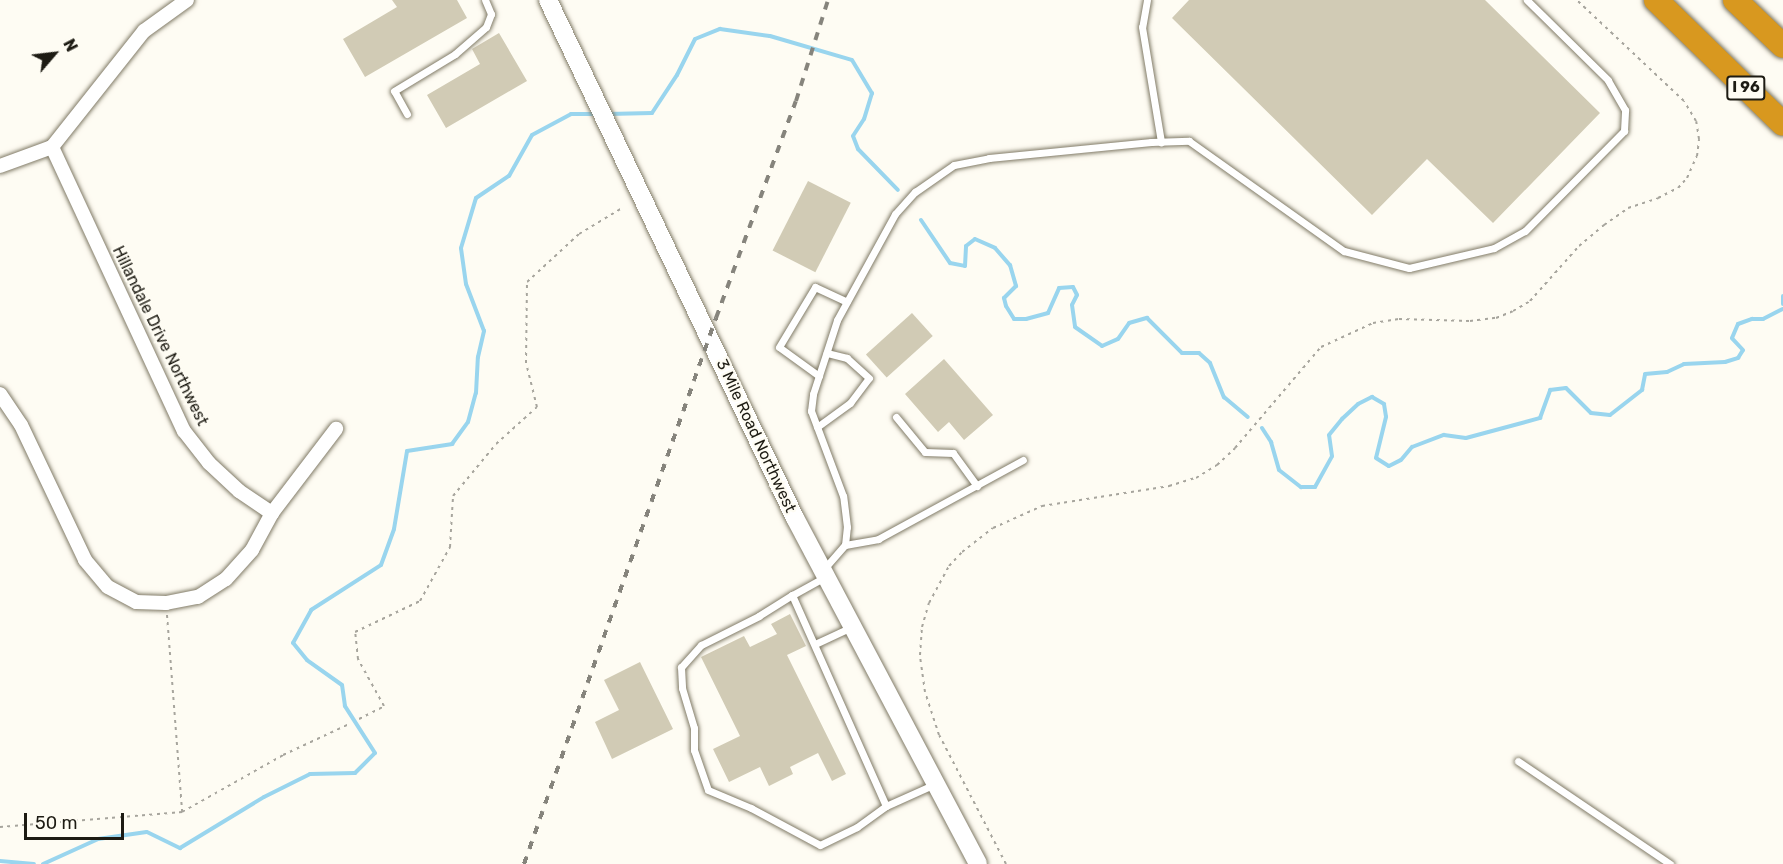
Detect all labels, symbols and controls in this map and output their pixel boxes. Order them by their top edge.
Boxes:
north arrow [24,24,84,84]
text: N [59,36,81,55]
road number: I 96 [1725,76,1767,100]
street label: Hillandale Drive Northwest [108,243,212,429]
street label: 3 Mile Road Northwest [712,356,800,516]
scale bar [27,801,128,839]
text: 50 m [35,812,78,834]

